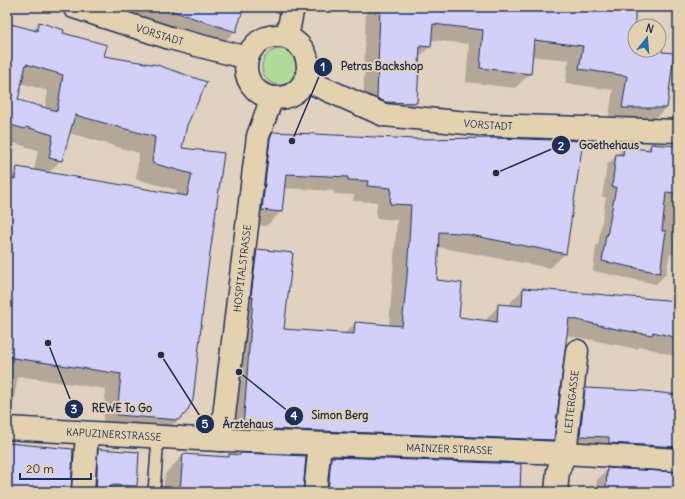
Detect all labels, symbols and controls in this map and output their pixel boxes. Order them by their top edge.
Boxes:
north arrow [627,18,667,58]
street label: VORSTADT [134,21,185,48]
text: N [644,21,656,36]
callout: Petras Backshop [313,55,431,78]
text: 1 [321,59,325,74]
text: Petras Backshop [341,59,423,74]
street label: VORSTADT [463,117,513,133]
callout: Goethehaus [551,134,647,157]
text: 2 [558,138,565,153]
text: Goethehaus [579,138,639,152]
street label: HOSPITALSTRASSE [231,224,254,313]
street label: LEITERGASSE [561,369,582,434]
callout: REWE To Go [64,397,160,420]
text: 3 [71,401,78,416]
text: REWE To Go [92,401,152,415]
callout: Simon Berg [284,404,377,427]
text: 4 [291,408,298,423]
text: Simon Berg [311,408,369,423]
callout: Ärztehaus [195,412,281,435]
text: 5 [202,416,209,431]
text: Ärztehaus [223,416,273,431]
street label: KAPUZINERSTRASSE [66,425,162,444]
street label: MAINZER STRASSE [406,441,493,457]
scale bar [20,455,91,481]
text: 20 m [26,461,54,476]

